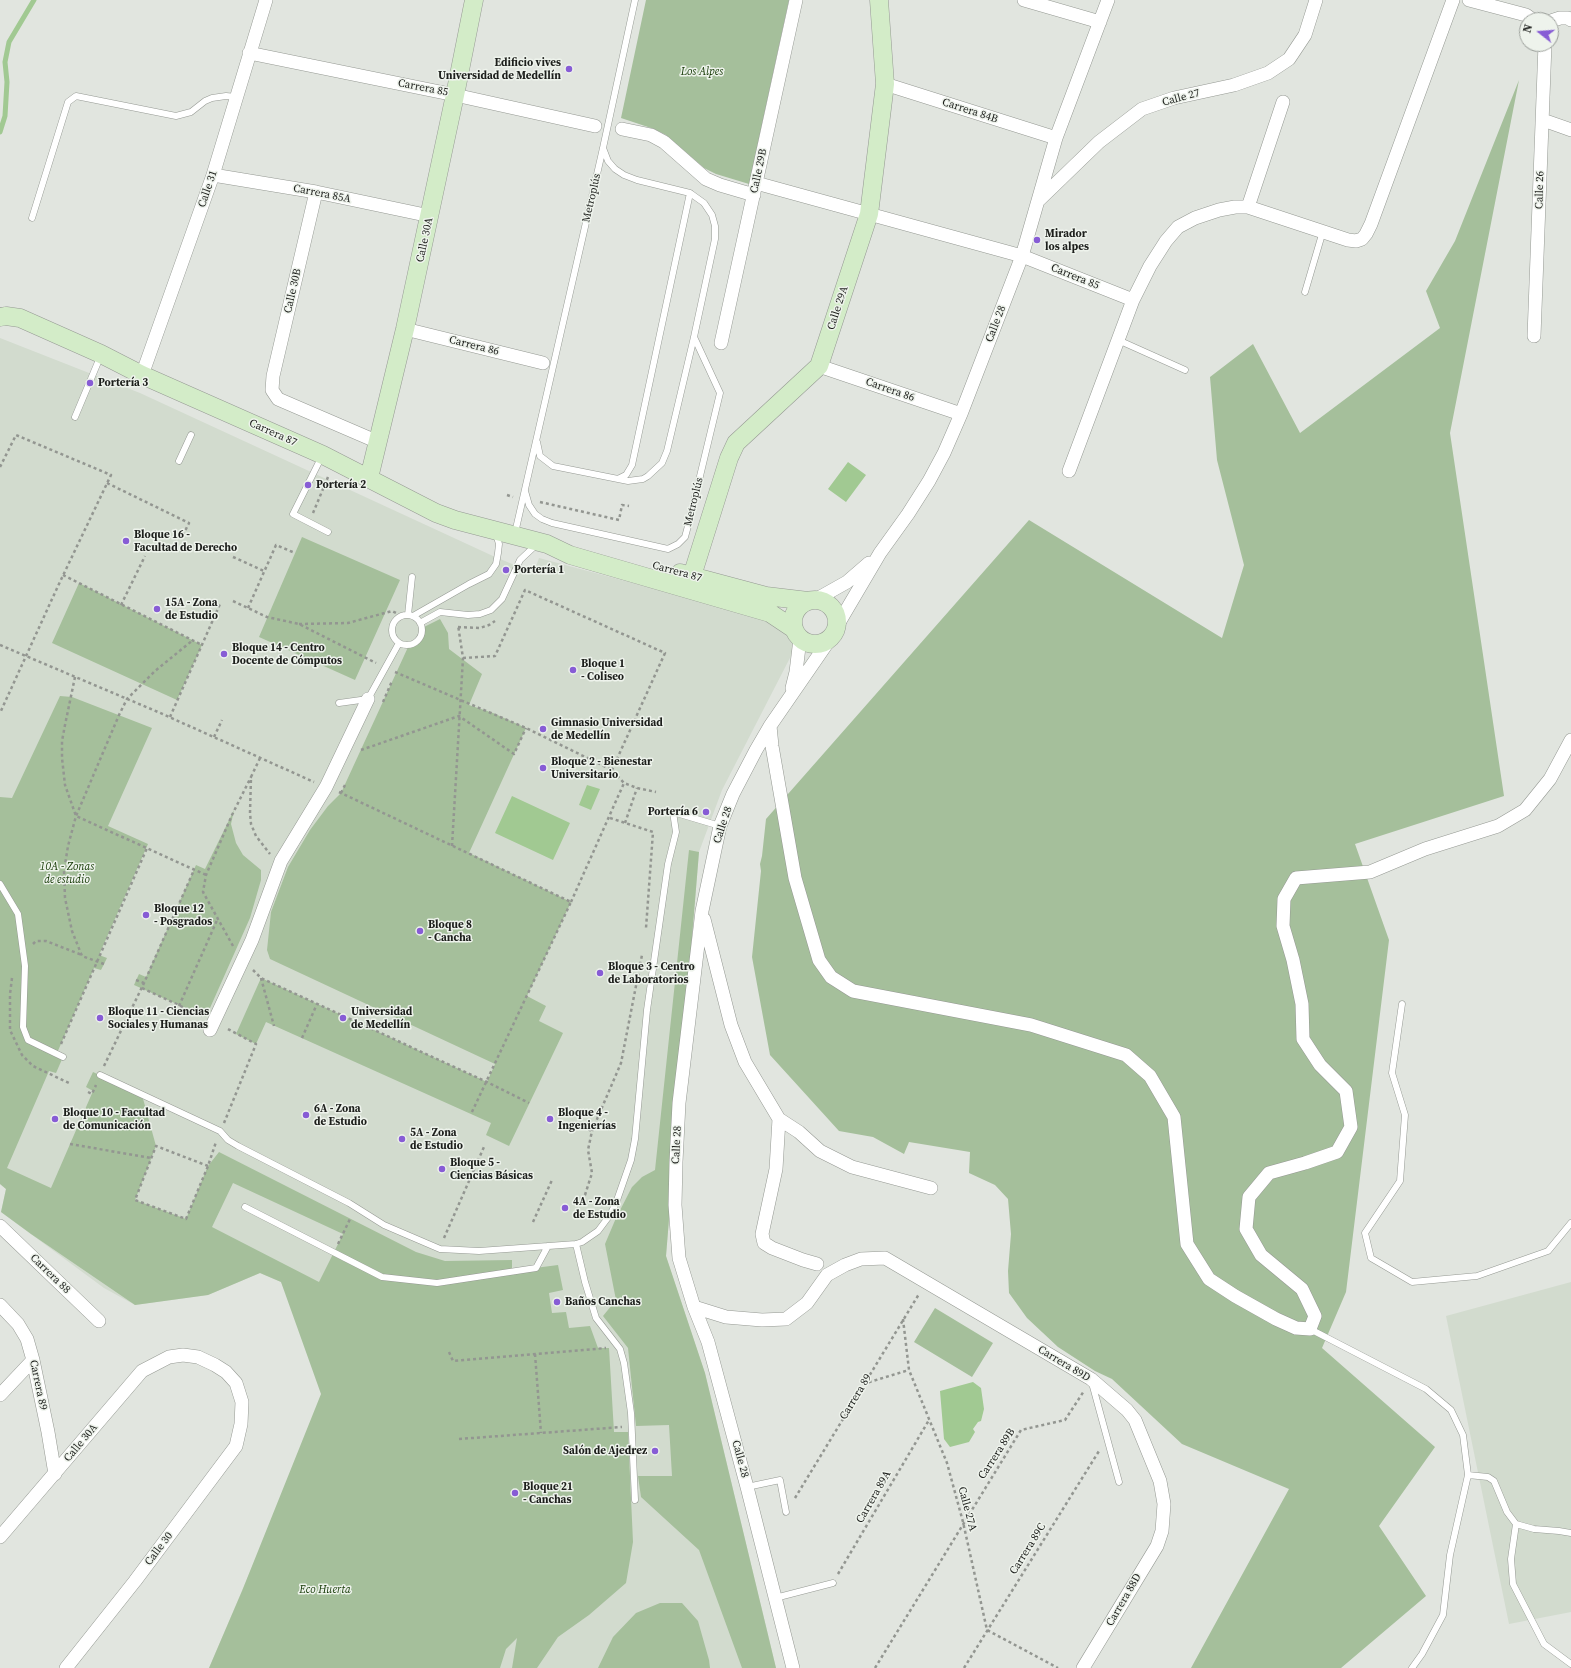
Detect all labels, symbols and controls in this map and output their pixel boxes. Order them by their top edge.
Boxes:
north arrow [1519,12,1559,52]
text: N [1520,23,1536,35]
place label: Edificio vives Universidad de Medellín [438,56,561,82]
marker: Edificio vives Universidad de Medellín [564,64,574,74]
park label: Los Alpes [681,65,723,79]
street label: Carrera 85 [397,77,449,99]
street label: Calle 27 [1161,87,1201,109]
street label: Carrera 84B [940,96,1000,126]
street label: Calle 29B [748,148,770,194]
street label: Calle 31 [196,169,220,209]
street label: Calle 26 [1533,171,1547,209]
street label: Metroplús [580,172,604,224]
street label: Carrera 85A [292,182,352,206]
street label: Calle 30A [414,216,436,264]
place label: Mirador los alpes [1045,227,1089,253]
marker: Mirador los alpes [1032,235,1042,245]
street label: Carrera 85 [1049,261,1101,293]
street label: Calle 30B [281,268,305,314]
street label: Calle 29A [825,284,851,332]
street label: Calle 28 [983,304,1009,344]
street label: Carrera 86 [448,333,500,359]
street label: Carrera 86 [864,375,916,405]
place label: Portería 3 [98,376,148,390]
marker: Portería 3 [85,378,95,388]
street label: Carrera 87 [247,417,299,449]
street label: Metroplús [682,476,706,528]
place label: Portería 2 [316,478,366,492]
marker: Portería 2 [303,480,313,490]
place label: Bloque 16 - Facultad de Derecho [134,528,237,554]
marker: Bloque 16 - Facultad de Derecho [121,536,131,546]
street label: Carrera 87 [651,559,703,585]
place label: Portería 1 [514,563,564,577]
marker: Portería 1 [501,565,511,575]
place label: 15A - Zona de Estudio [165,596,218,622]
marker: 15A - Zona de Estudio [152,604,162,614]
place label: Bloque 14 - Centro Docente de Cómputos [232,641,342,667]
marker: Bloque 14 - Centro Docente de Cómputos [219,649,229,659]
place label: Bloque 1 - Coliseo [581,657,625,683]
marker: Bloque 1 - Coliseo [568,665,578,675]
place label: Gimnasio Universidad de Medellín [551,716,663,742]
marker: Gimnasio Universidad de Medellín [538,724,548,734]
place label: Bloque 2 - Bienestar Universitario [551,755,652,781]
marker: Bloque 2 - Bienestar Universitario [538,763,548,773]
place label: Portería 6 [648,805,698,819]
street label: Calle 28 [711,805,735,845]
marker: Portería 6 [701,807,711,817]
park label: 10A - Zonas de estudio [40,860,94,886]
place label: Bloque 12 - Posgrados [154,902,212,928]
marker: Bloque 12 - Posgrados [141,910,151,920]
place label: Bloque 8 - Cancha [428,918,472,944]
marker: Bloque 8 - Cancha [415,926,425,936]
place label: Bloque 3 - Centro de Laboratorios [608,960,695,986]
marker: Bloque 3 - Centro de Laboratorios [595,968,605,978]
place label: Bloque 11 - Ciencias Sociales y Humanas [108,1005,209,1031]
place label: Universidad de Medellín [351,1005,412,1031]
marker: Bloque 11 - Ciencias Sociales y Humanas [95,1013,105,1023]
marker: Universidad de Medellín [338,1013,348,1023]
place label: 6A - Zona de Estudio [314,1102,367,1128]
place label: Bloque 10 - Facultad de Comunicación [63,1106,165,1132]
place label: Bloque 4 - Ingenierías [558,1106,616,1132]
marker: 6A - Zona de Estudio [301,1110,311,1120]
marker: Bloque 10 - Facultad de Comunicación [50,1114,60,1124]
marker: Bloque 4 - Ingenierías [545,1114,555,1124]
place label: 5A - Zona de Estudio [410,1126,463,1152]
street label: Calle 28 [669,1126,685,1164]
marker: 5A - Zona de Estudio [397,1134,407,1144]
place label: Bloque 5 - Ciencias Básicas [450,1156,533,1182]
marker: Bloque 5 - Ciencias Básicas [437,1164,447,1174]
place label: 4A - Zona de Estudio [573,1195,626,1221]
marker: 4A - Zona de Estudio [560,1203,570,1213]
street label: Carrera 88 [27,1252,73,1296]
place label: Baños Canchas [565,1295,641,1309]
marker: Baños Canchas [552,1297,562,1307]
street label: Carrera 89D [1035,1343,1093,1385]
street label: Carrera 89 [26,1359,50,1411]
street label: Carrera 89 [837,1372,875,1422]
street label: Calle 30A [61,1421,101,1465]
street label: Carrera 89B [976,1426,1018,1482]
street label: Calle 28 [729,1439,751,1479]
place label: Salón de Ajedrez [563,1444,647,1458]
marker: Salón de Ajedrez [650,1446,660,1456]
street label: Carrera 89A [854,1468,894,1526]
place label: Bloque 21 - Canchas [523,1480,573,1506]
street label: Calle 27A [955,1485,979,1533]
marker: Bloque 21 - Canchas [510,1488,520,1498]
street label: Carrera 89C [1007,1521,1049,1577]
street label: Calle 30 [142,1530,176,1568]
street label: Carrera 88D [1104,1571,1144,1629]
park label: Eco Huerta [299,1583,351,1597]

